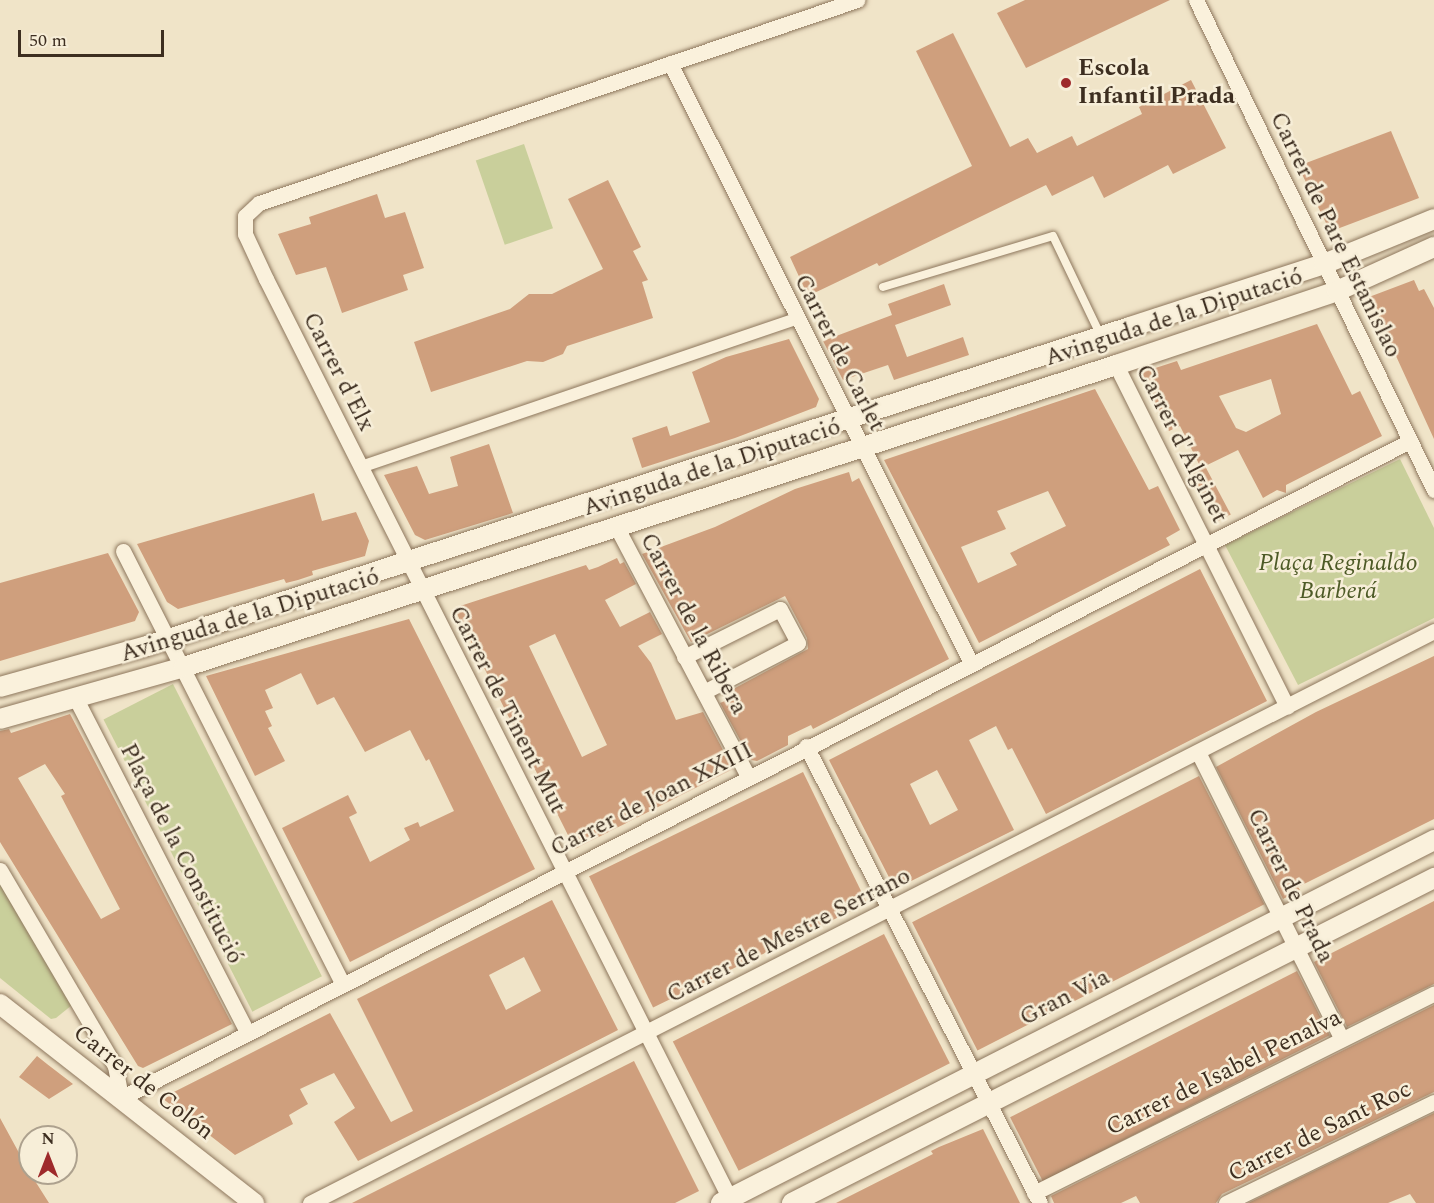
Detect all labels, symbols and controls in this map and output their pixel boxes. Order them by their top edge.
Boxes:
scale bar [21,18,166,56]
text: 50 m [29,27,67,54]
place label: Escola Infantil Prada [1078,55,1235,111]
marker: Escola Infantil Prada [1059,76,1073,90]
street label: Carrer de Pare Estanislao [1263,108,1407,362]
street label: Avinguda de la Diputació [1042,263,1306,373]
street label: Carrer de Carlet [787,270,891,436]
street label: Carrer d'Elx [296,308,380,436]
street label: Carrer d'Alginet [1129,360,1233,528]
street label: Avinguda de la Diputació [580,413,844,523]
street label: Carrer de la Ribera [633,528,753,720]
park label: Plaça Reginaldo Barberá [1258,550,1418,606]
street label: Avinguda de la Diputació [117,563,383,669]
street label: Carrer de Tinent Mut [442,601,572,819]
street label: Carrer de Joan XXIII [546,736,758,864]
street label: Plaça de la Constitució [113,739,249,969]
street label: Carrer de Prada [1240,804,1340,968]
street label: Carrer de Mestre Serrano [662,862,916,1010]
street label: Gran Via [1015,963,1115,1033]
street label: Carrer de Isabel Penalva [1102,1003,1346,1143]
street label: Carrer de Colón [67,1019,219,1147]
street label: Carrer de Sant Roc [1224,1075,1416,1189]
north arrow [18,1125,78,1185]
text: N [41,1127,55,1151]

